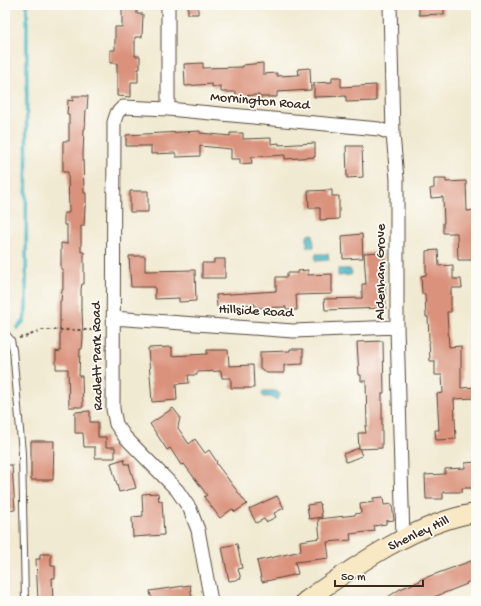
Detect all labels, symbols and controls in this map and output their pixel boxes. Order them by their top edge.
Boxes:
street label: Mornington Road [210,89,312,115]
street label: Aldenham Grove [373,223,390,320]
street label: Radlett Park Road [89,300,107,411]
street label: Hillside Road [218,302,296,323]
street label: Shenley Hill [386,512,452,556]
scale bar [335,562,423,588]
text: 50 m [341,571,366,585]

